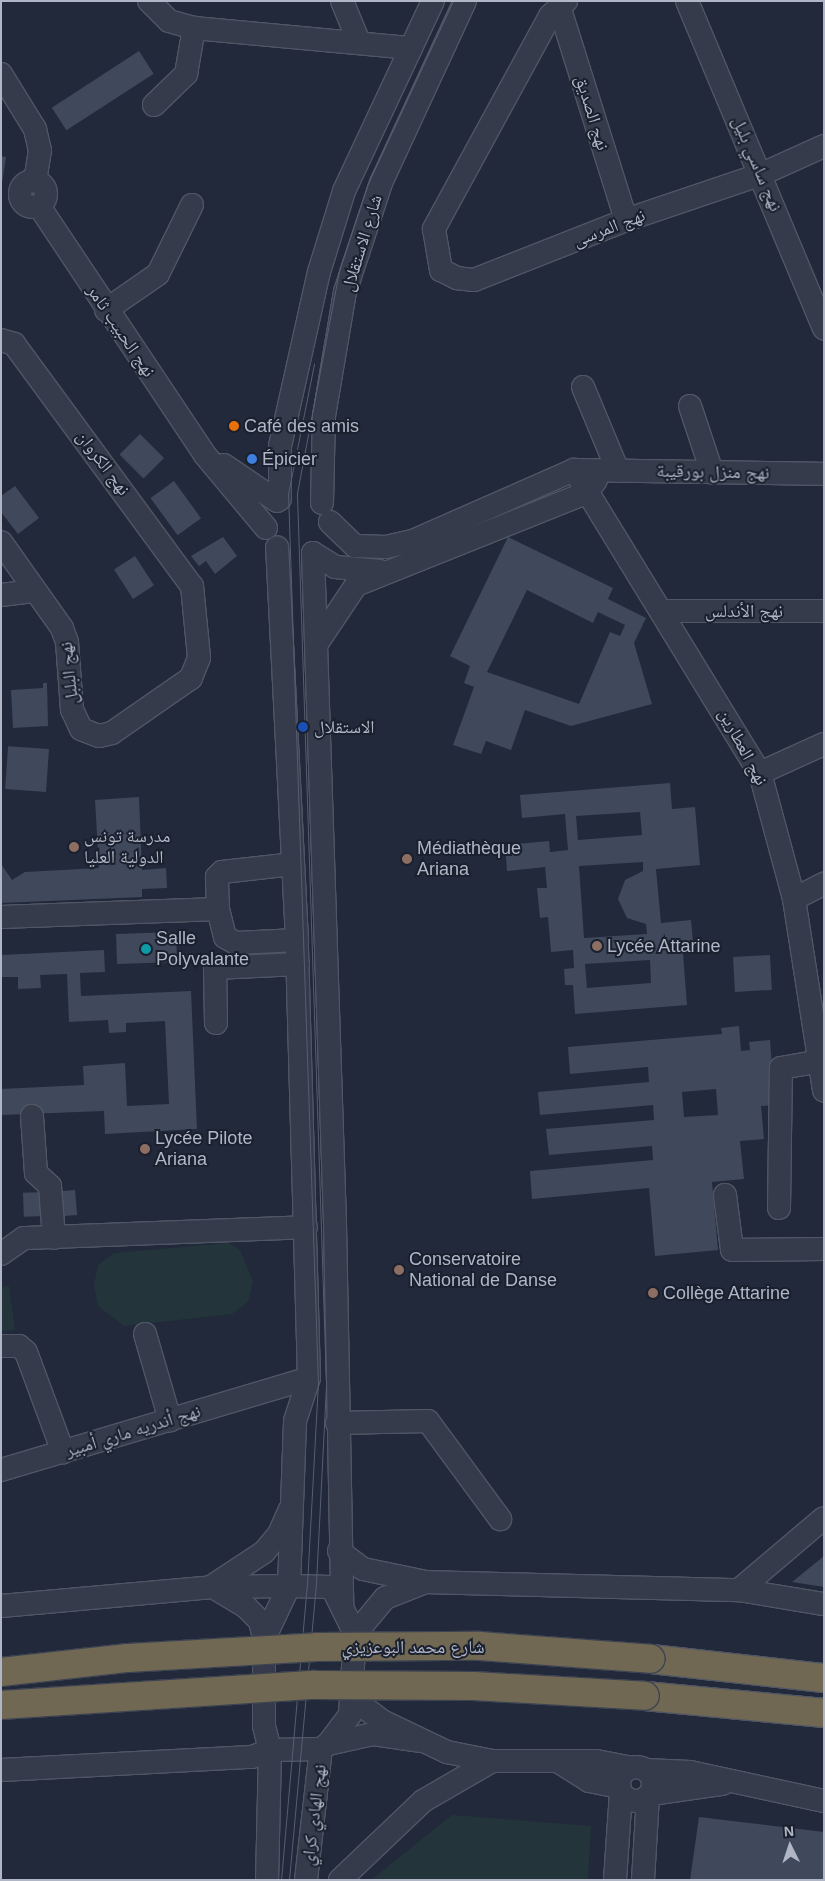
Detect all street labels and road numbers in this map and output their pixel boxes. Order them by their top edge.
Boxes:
street label: نهج الصديق [570,73,614,153]
street label: نهج ساسي بليل [727,113,787,215]
street label: شارع الاستقلال [337,192,387,294]
street label: نهج المرسى [570,204,648,252]
street label: نهج الحبيب ثامر [82,281,160,381]
street label: نهج الكروان [72,426,134,500]
street label: نهج منزل بورقيبة [656,460,770,484]
street label: نهج الأندلس [705,600,783,622]
street label: نهج البلبل [55,641,83,705]
street label: نهج العطارين [714,705,772,789]
street label: نهج أندريه ماري أمبير [63,1400,203,1462]
street label: شارع محمد البوعزيزي [341,1636,485,1658]
street label: نهج الهادي كراي [297,1763,331,1867]

